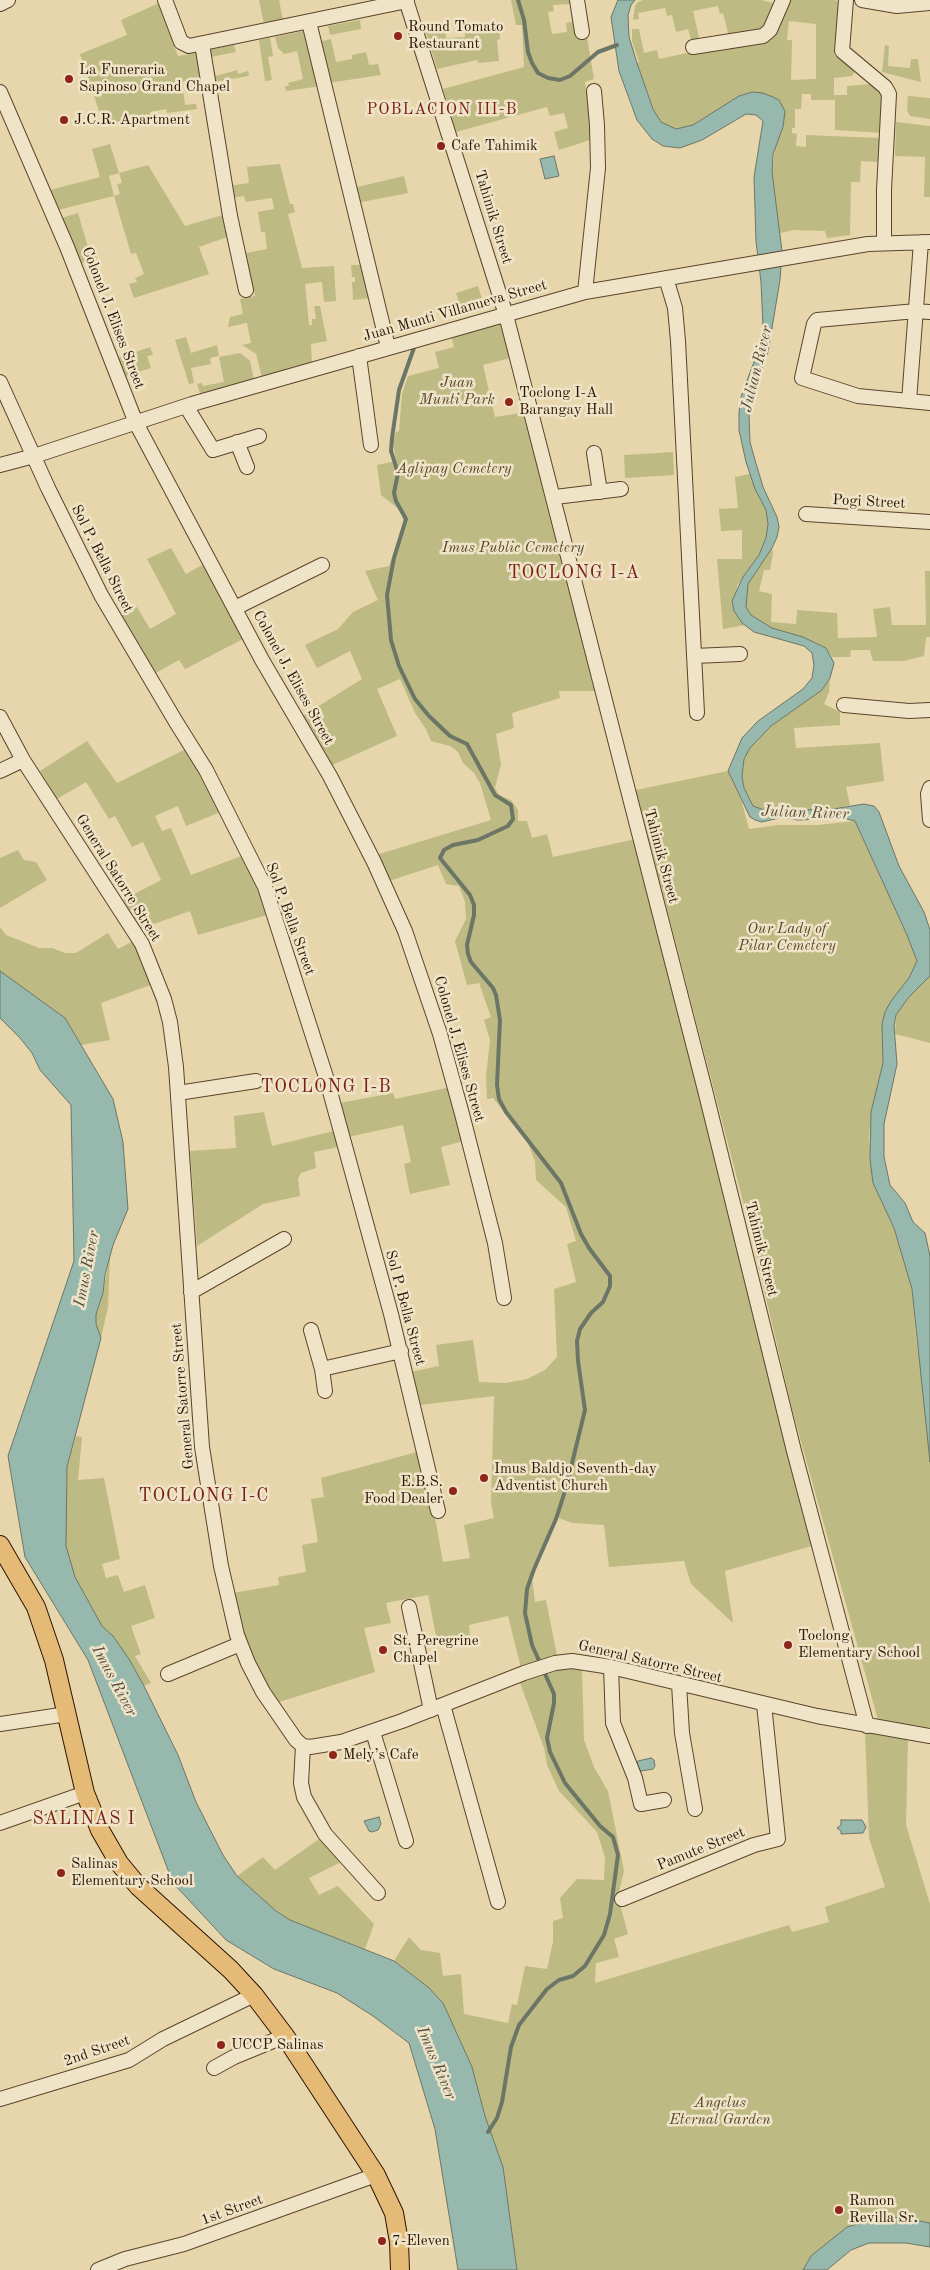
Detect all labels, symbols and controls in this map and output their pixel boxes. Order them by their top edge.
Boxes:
place label: Round Tomato Restaurant [408,18,503,53]
marker: Round Tomato Restaurant [392,30,404,42]
place label: La Funeraria Sapinoso Grand Chapel [79,61,230,96]
marker: La Funeraria Sapinoso Grand Chapel [63,73,75,85]
district label: POBLACION III-B [365,100,519,120]
place label: J.C.R. Apartment [74,111,190,129]
marker: J.C.R. Apartment [58,114,70,126]
place label: Cafe Tahimik [451,137,538,155]
marker: Cafe Tahimik [435,140,447,152]
street label: Tahimik Street [470,168,516,266]
street label: Colonel J. Elises Street [78,244,148,392]
street label: Juan Munti Villanueva Street [361,276,549,346]
water label: Julian River [737,324,777,414]
park label: Juan Munti Park [419,374,495,409]
place label: Toclong I-A Barangay Hall [519,384,613,419]
marker: Toclong I-A Barangay Hall [503,396,515,408]
park label: Aglipay Cemetery [396,460,512,478]
street label: Pogi Street [832,491,906,513]
street label: Sol P. Bella Street [67,502,137,616]
park label: Imus Public Cemetery [442,539,584,557]
district label: TOCLONG I-A [506,562,642,584]
street label: Colonel J. Elises Street [249,608,337,748]
water label: Julian River [761,802,849,824]
street label: Tahimik Street [640,807,682,905]
street label: General Satorre Street [71,811,165,945]
street label: Sol P. Bella Street [261,860,319,978]
park label: Our Lady of Pilar Cemetery [738,920,836,955]
street label: Colonel J. Elises Street [430,974,488,1124]
district label: TOCLONG I-B [259,1076,393,1098]
street label: Tahimik Street [741,1200,781,1298]
water label: Imus River [70,1229,104,1309]
street label: Sol P. Bella Street [381,1248,429,1368]
street label: General Satorre Street [168,1322,198,1470]
place label: Imus Baldjo Seventh-day Adventist Church [494,1460,657,1495]
marker: Imus Baldjo Seventh-day Adventist Church [478,1472,490,1484]
place label: E.B.S. Food Dealer [364,1473,443,1508]
district label: TOCLONG I-C [137,1485,271,1507]
marker: E.B.S. Food Dealer [447,1485,459,1497]
place label: Toclong Elementary School [798,1627,920,1662]
place label: St. Peregrine Chapel [393,1632,479,1667]
street label: General Satorre Street [576,1637,724,1687]
marker: Toclong Elementary School [782,1639,794,1651]
water label: Imus River [87,1642,141,1720]
marker: St. Peregrine Chapel [377,1644,389,1656]
place label: Mely’s Cafe [343,1746,419,1764]
marker: Mely’s Cafe [327,1749,339,1761]
district label: SALINAS I [31,1808,137,1830]
street label: Pamute Street [655,1823,747,1875]
place label: Salinas Elementary School [71,1855,193,1890]
marker: Salinas Elementary School [55,1867,67,1879]
water label: Imus River [412,2024,460,2102]
street label: 2nd Street [62,2031,132,2071]
place label: UCCP Salinas [231,2036,324,2054]
marker: UCCP Salinas [215,2039,227,2051]
park label: Angelus Eternal Garden [669,2094,771,2129]
street label: 1st Street [199,2191,265,2229]
place label: Ramon Revilla Sr. [849,2192,918,2227]
marker: Ramon Revilla Sr. [833,2204,845,2216]
place label: 7-Eleven [392,2232,450,2250]
marker: 7-Eleven [376,2235,388,2247]

